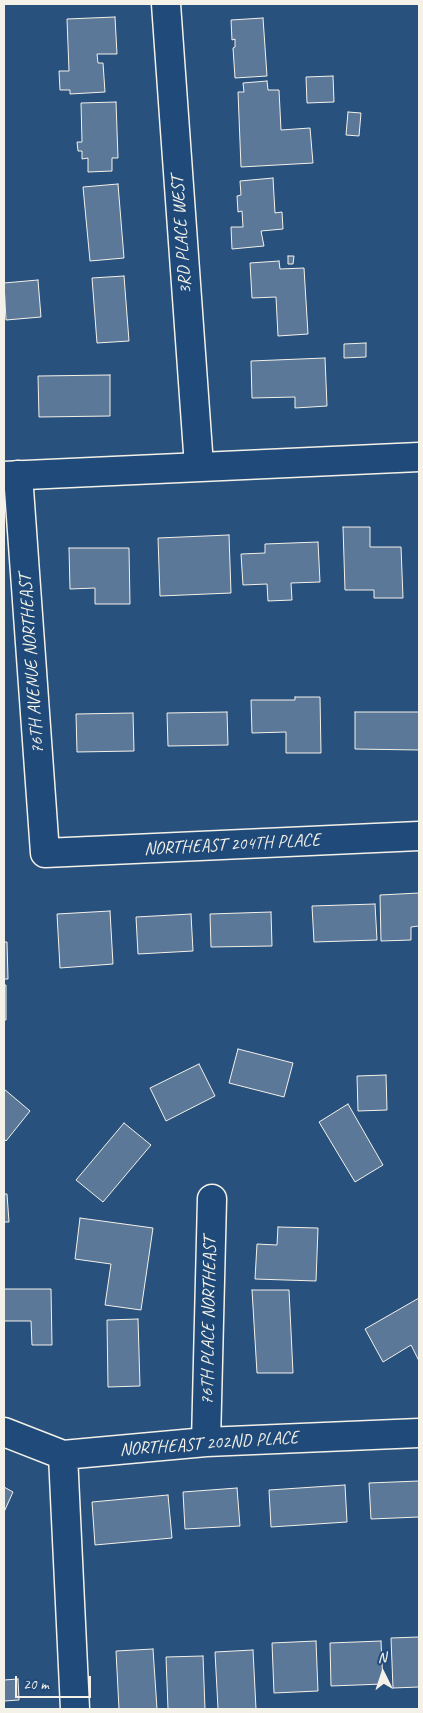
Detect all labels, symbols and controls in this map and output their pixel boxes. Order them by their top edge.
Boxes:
street label: 3RD PLACE WEST [167,175,197,295]
street label: 76TH AVENUE NORTHEAST [15,573,49,755]
street label: NORTHEAST 204TH PLACE [143,830,321,860]
street label: 76TH PLACE NORTHEAST [197,1237,221,1405]
street label: NORTHEAST 202ND PLACE [119,1427,299,1461]
north arrow [358,1648,408,1698]
text: N [377,1649,387,1666]
scale bar [18,1666,94,1698]
text: 20 m [23,1675,49,1694]

